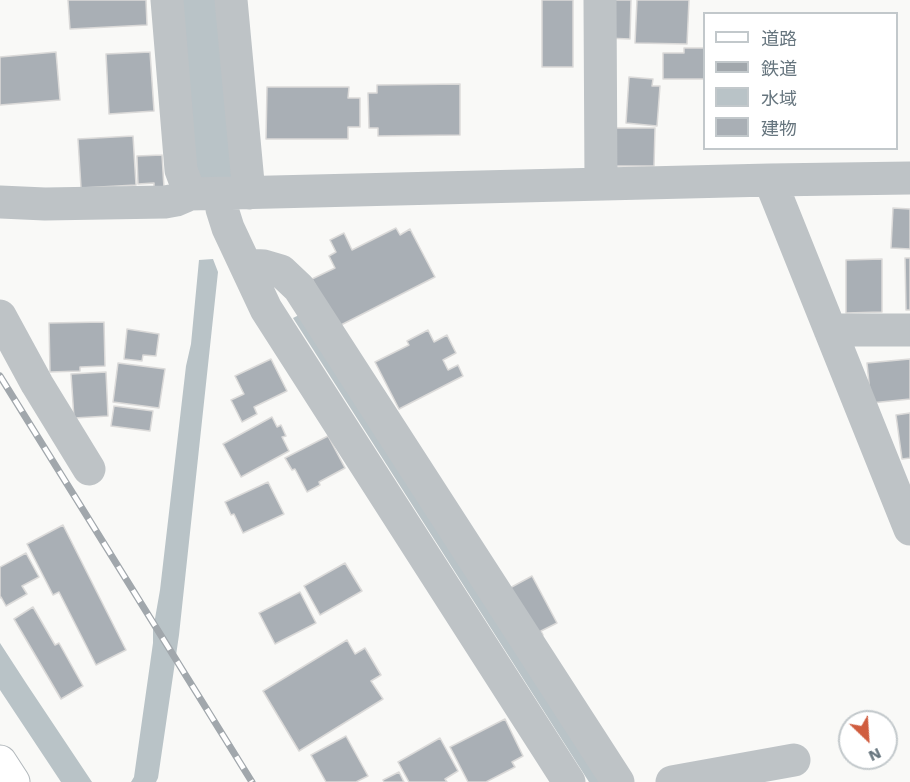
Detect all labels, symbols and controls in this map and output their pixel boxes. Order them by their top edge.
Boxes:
legend [703,12,898,150]
text: 道路 [761,28,797,49]
text: 鉄道 [761,58,797,79]
text: 水域 [761,88,797,109]
text: 建物 [761,118,797,139]
north arrow [838,710,898,770]
text: N [866,744,884,766]

